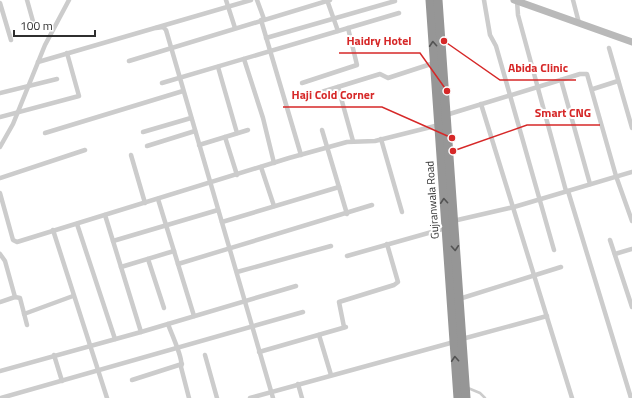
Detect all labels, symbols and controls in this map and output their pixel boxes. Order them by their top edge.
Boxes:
scale bar [14,12,95,38]
text: 100 m [20,16,53,35]
callout: Haidry Hotel [339,29,420,53]
text: Haidry Hotel [346,31,412,50]
one-way arrow [428,41,437,47]
callout: Abida Clinic [500,56,576,80]
text: Abida Clinic [508,58,568,77]
callout: Haji Cold Corner [283,83,382,107]
text: Haji Cold Corner [292,85,375,104]
callout: Smart CNG [527,101,600,125]
text: Smart CNG [535,103,591,122]
street label: Gujranwala Road [421,160,443,240]
one-way arrow [440,198,449,205]
one-way arrow [451,245,460,251]
one-way arrow [451,356,460,362]

